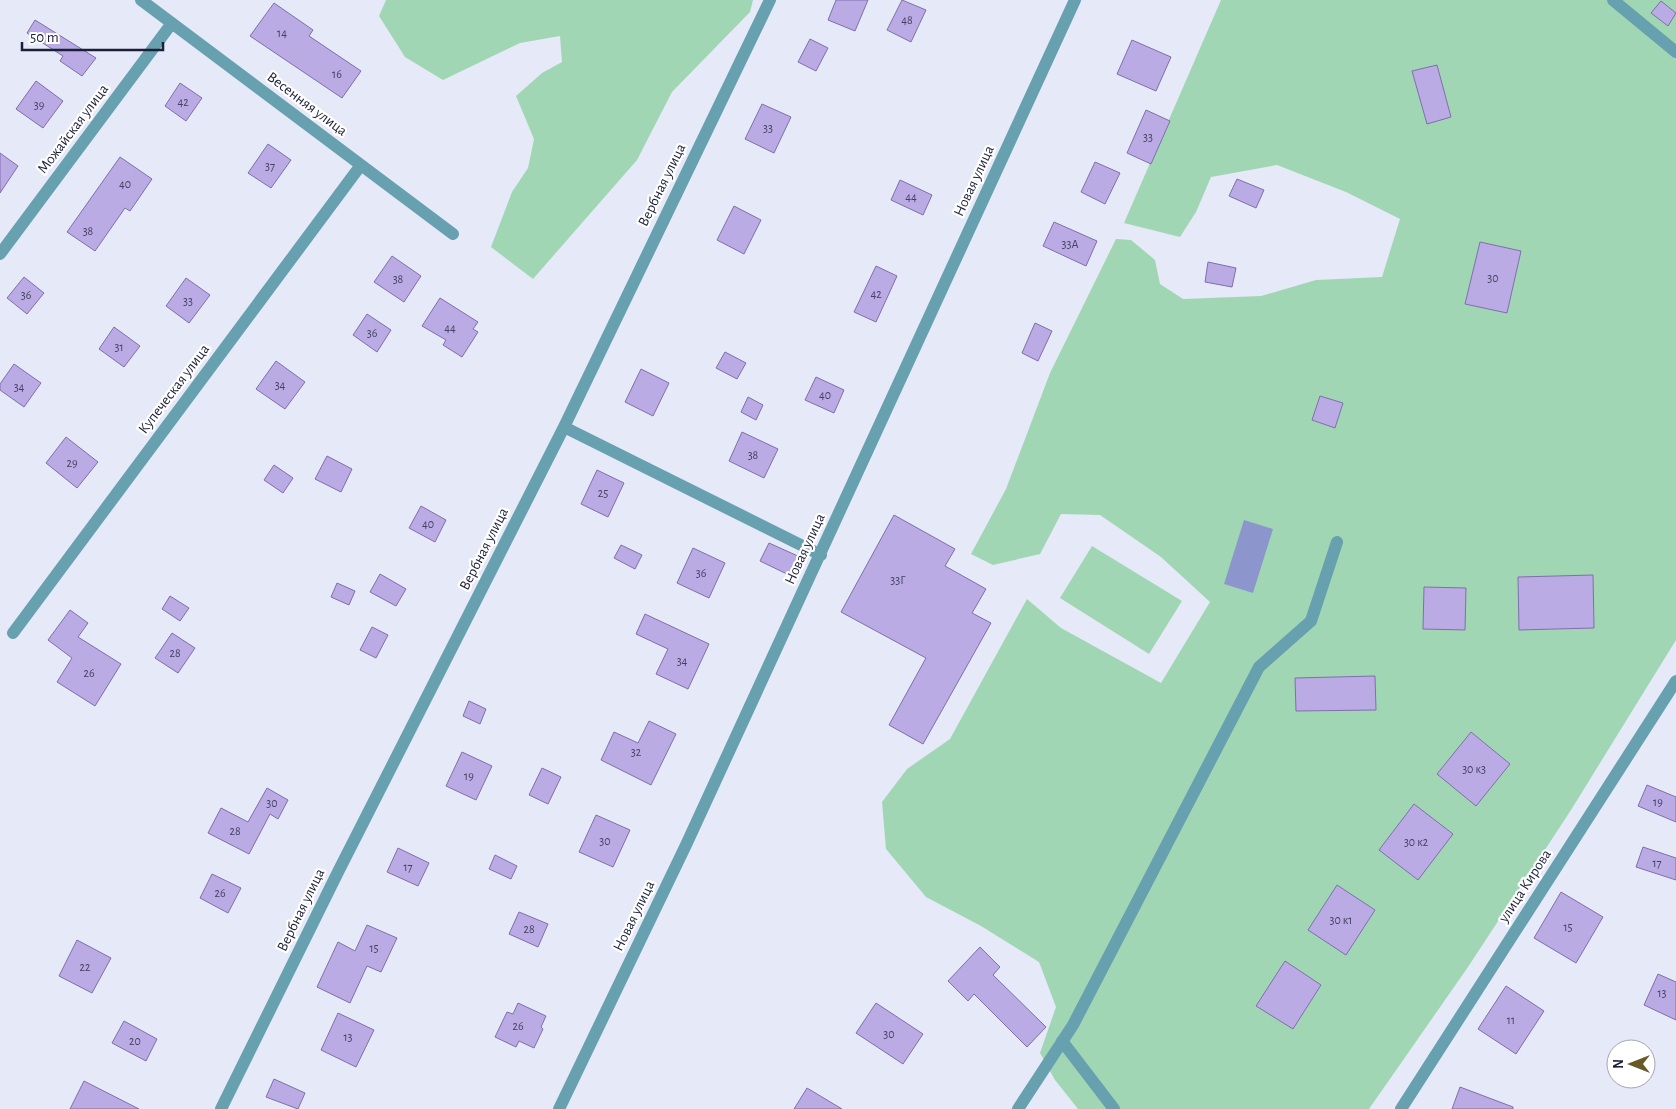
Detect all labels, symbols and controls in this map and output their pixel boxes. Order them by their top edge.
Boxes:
house number: 48 [901,14,913,26]
scale bar [22,20,164,52]
house number: 14 [277,27,287,39]
text: 50 m [30,30,59,45]
house number: 16 [332,68,342,80]
street label: Весенняя улица [264,69,350,139]
street label: Можайская улица [35,81,111,176]
house number: 42 [177,96,189,108]
house number: 39 [34,99,45,111]
house number: 33 [763,122,773,134]
house number: 33 [1143,131,1153,143]
street label: Вербная улица [636,141,689,229]
street label: Новая улица [951,143,997,219]
house number: 37 [265,160,275,172]
house number: 40 [119,178,131,190]
house number: 44 [905,191,917,203]
house number: 38 [83,225,94,237]
house number: 33А [1062,238,1078,250]
house number: 30 [1487,272,1499,284]
house number: 38 [393,273,404,285]
house number: 42 [870,288,882,300]
house number: 36 [21,289,32,301]
house number: 33 [183,295,193,307]
house number: 44 [444,322,456,334]
house number: 36 [367,327,378,339]
house number: 31 [114,341,124,353]
street label: Купеческая улица [136,341,212,437]
house number: 34 [275,379,286,391]
house number: 34 [14,381,25,393]
house number: 40 [819,389,831,401]
house number: 38 [748,449,759,461]
house number: 29 [66,457,78,469]
house number: 25 [598,487,608,499]
street label: Вербная улица [457,505,511,593]
street label: Новая улица [782,511,828,587]
house number: 40 [422,518,434,530]
house number: 36 [696,567,707,579]
house number: 33Г [890,574,906,586]
house number: 28 [169,647,181,659]
house number: 34 [677,655,688,667]
house number: 26 [83,667,95,679]
house number: 32 [631,746,642,758]
house number: 30 к3 [1462,763,1486,775]
house number: 19 [464,770,474,782]
house number: 19 [1653,796,1663,808]
house number: 30 [266,797,278,809]
house number: 28 [229,825,241,837]
house number: 30 [599,835,611,847]
house number: 30 к2 [1404,836,1429,848]
street label: улица Кирова [1495,847,1554,926]
house number: 17 [1652,857,1662,869]
house number: 17 [403,861,413,873]
street label: Вербная улица [275,866,328,954]
street label: Новая улица [611,878,658,954]
house number: 26 [214,887,226,899]
house number: 30 к1 [1330,914,1352,926]
house number: 15 [1563,921,1573,933]
house number: 28 [523,923,535,935]
house number: 15 [369,942,379,954]
house number: 22 [80,961,91,973]
house number: 13 [1657,987,1667,999]
house number: 11 [1507,1014,1515,1026]
house number: 26 [512,1020,524,1032]
house number: 30 [883,1028,895,1040]
house number: 13 [343,1031,353,1043]
house number: 20 [129,1035,141,1047]
north arrow [1606,1039,1656,1089]
text: N [1612,1059,1626,1069]

